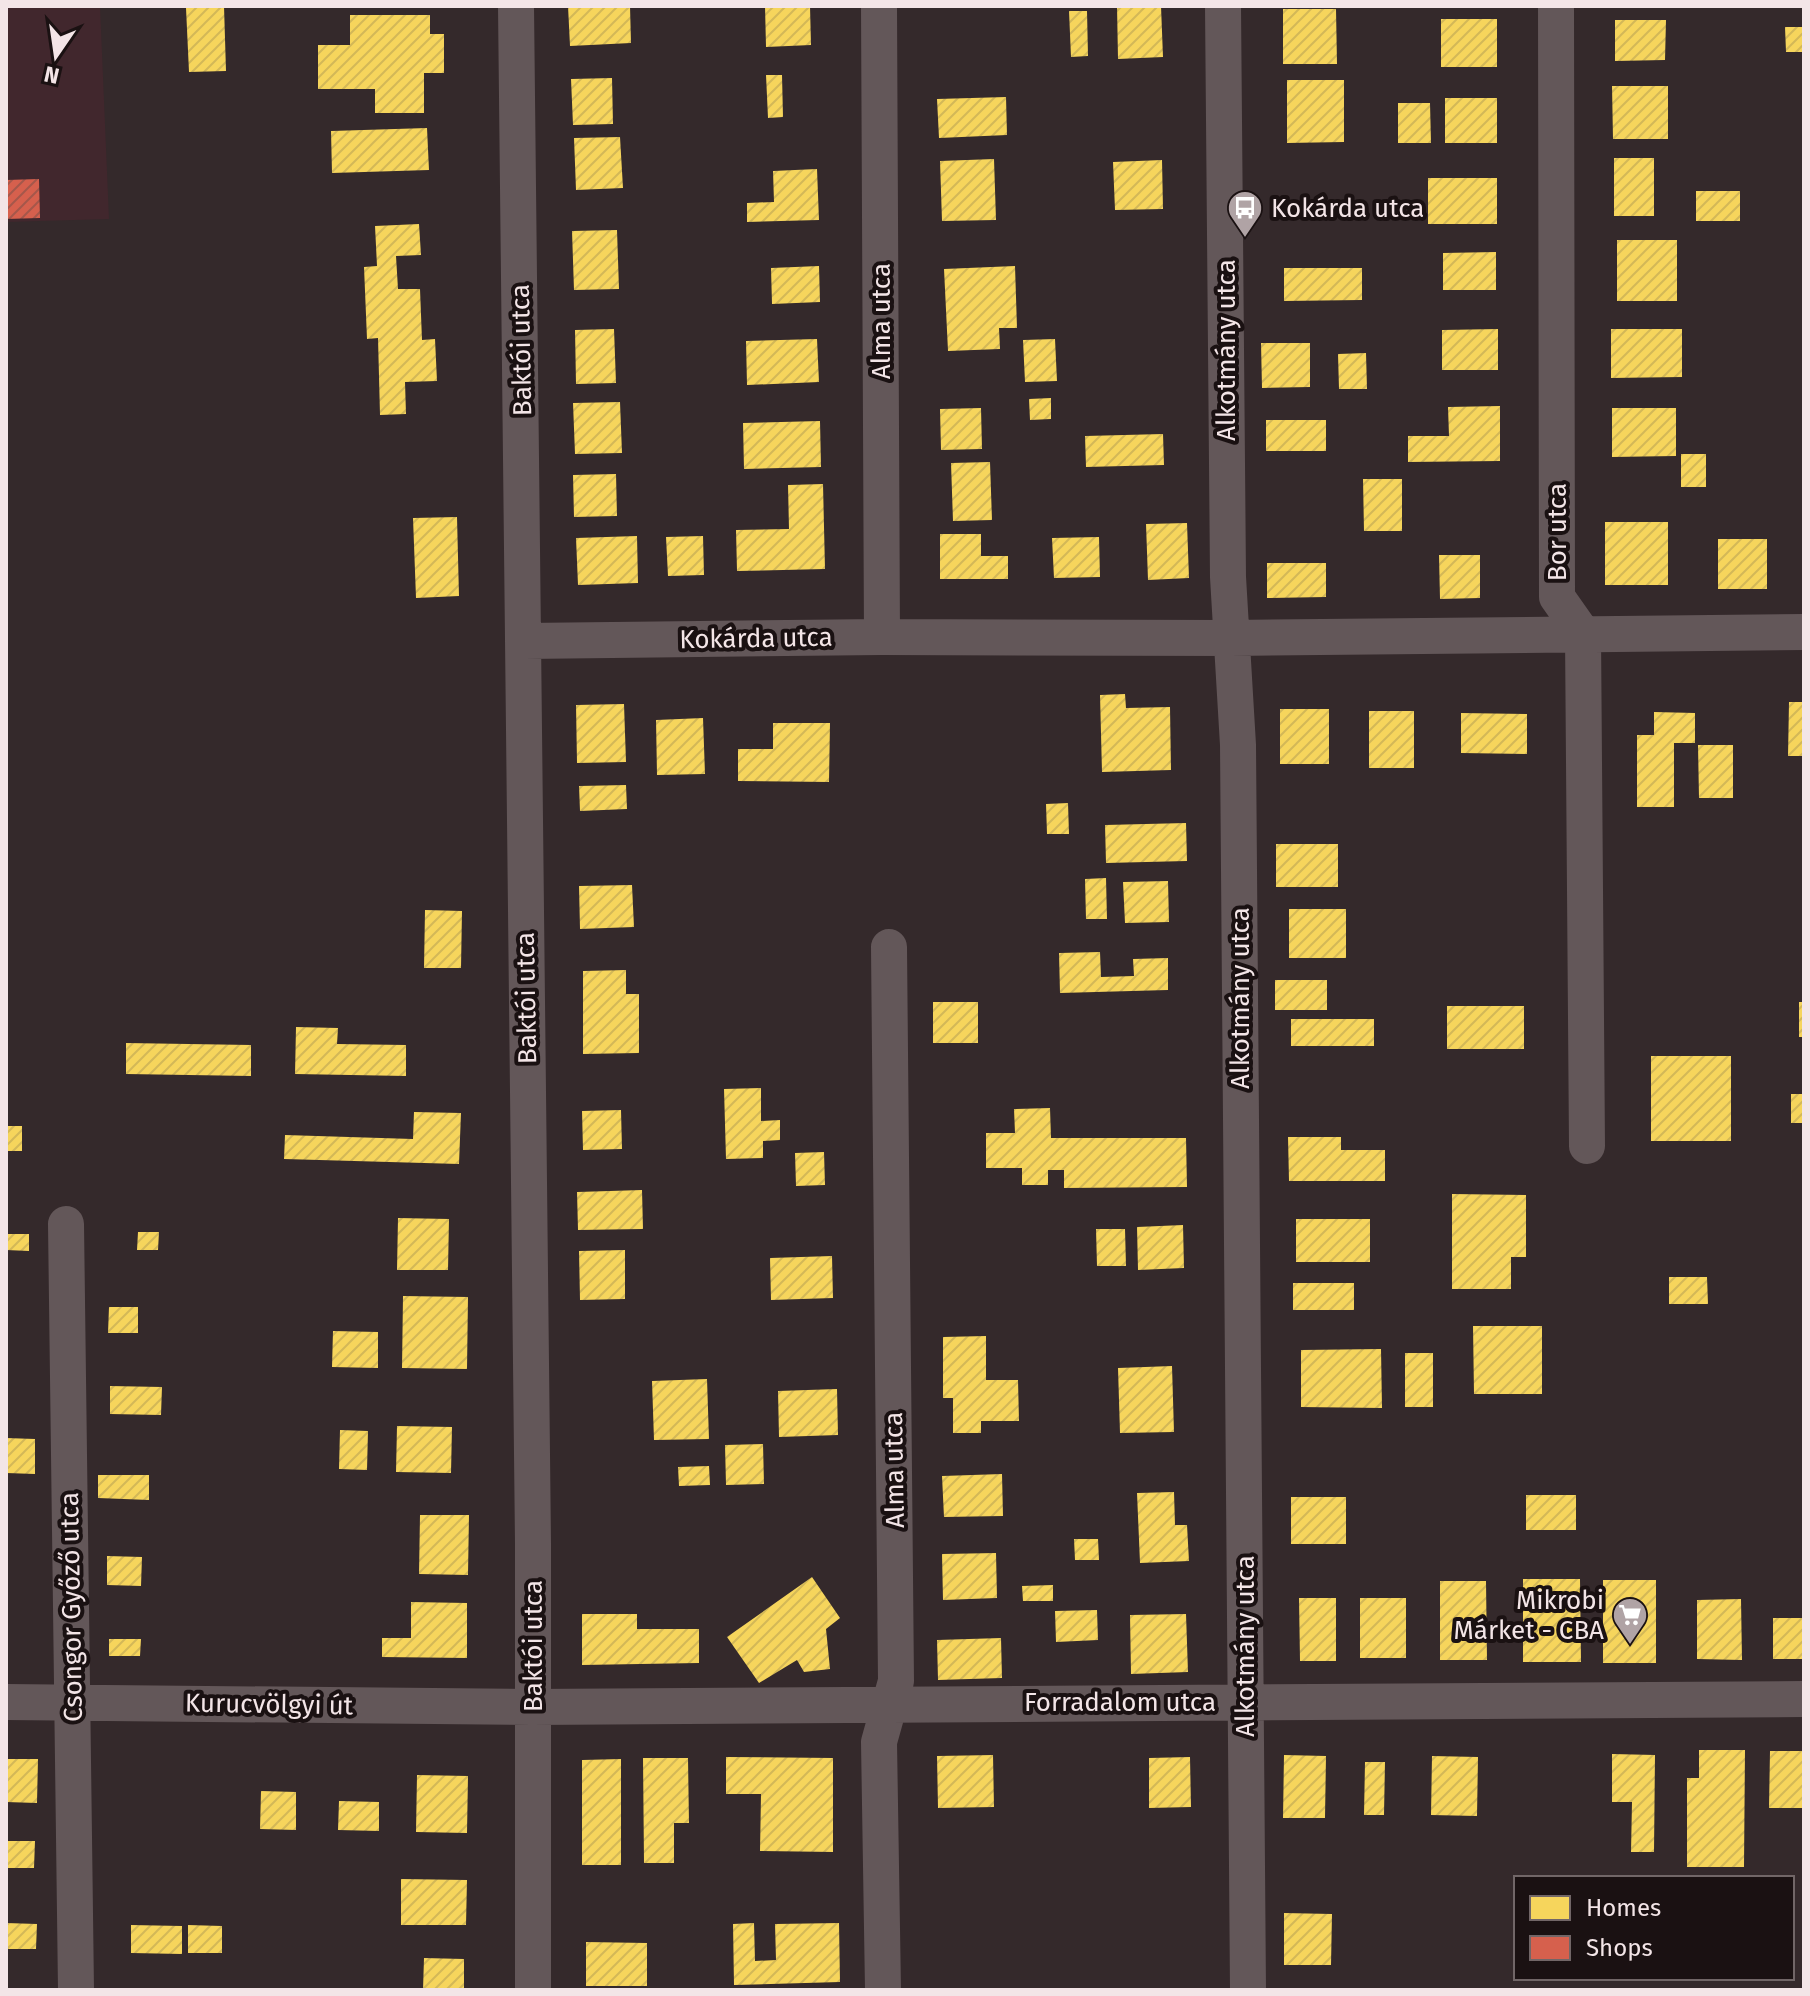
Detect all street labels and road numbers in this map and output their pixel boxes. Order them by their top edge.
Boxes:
street label: Alkotmány utca [1211,259,1242,441]
street label: Alma utca [866,263,897,379]
street label: Baktói utca [505,284,538,416]
street label: Bor utca [1542,483,1573,581]
street label: Kokárda utca [679,622,833,655]
street label: Alkotmány utca [1225,907,1256,1089]
street label: Baktói utca [510,932,543,1064]
street label: Alma utca [878,1412,911,1528]
street label: Csongor Győző utca [54,1492,89,1722]
street label: Alkotmány utca [1230,1555,1261,1737]
street label: Baktói utca [518,1580,549,1712]
street label: Forradalom utca [1024,1687,1216,1718]
street label: Kurucvölgyi út [185,1688,354,1721]

